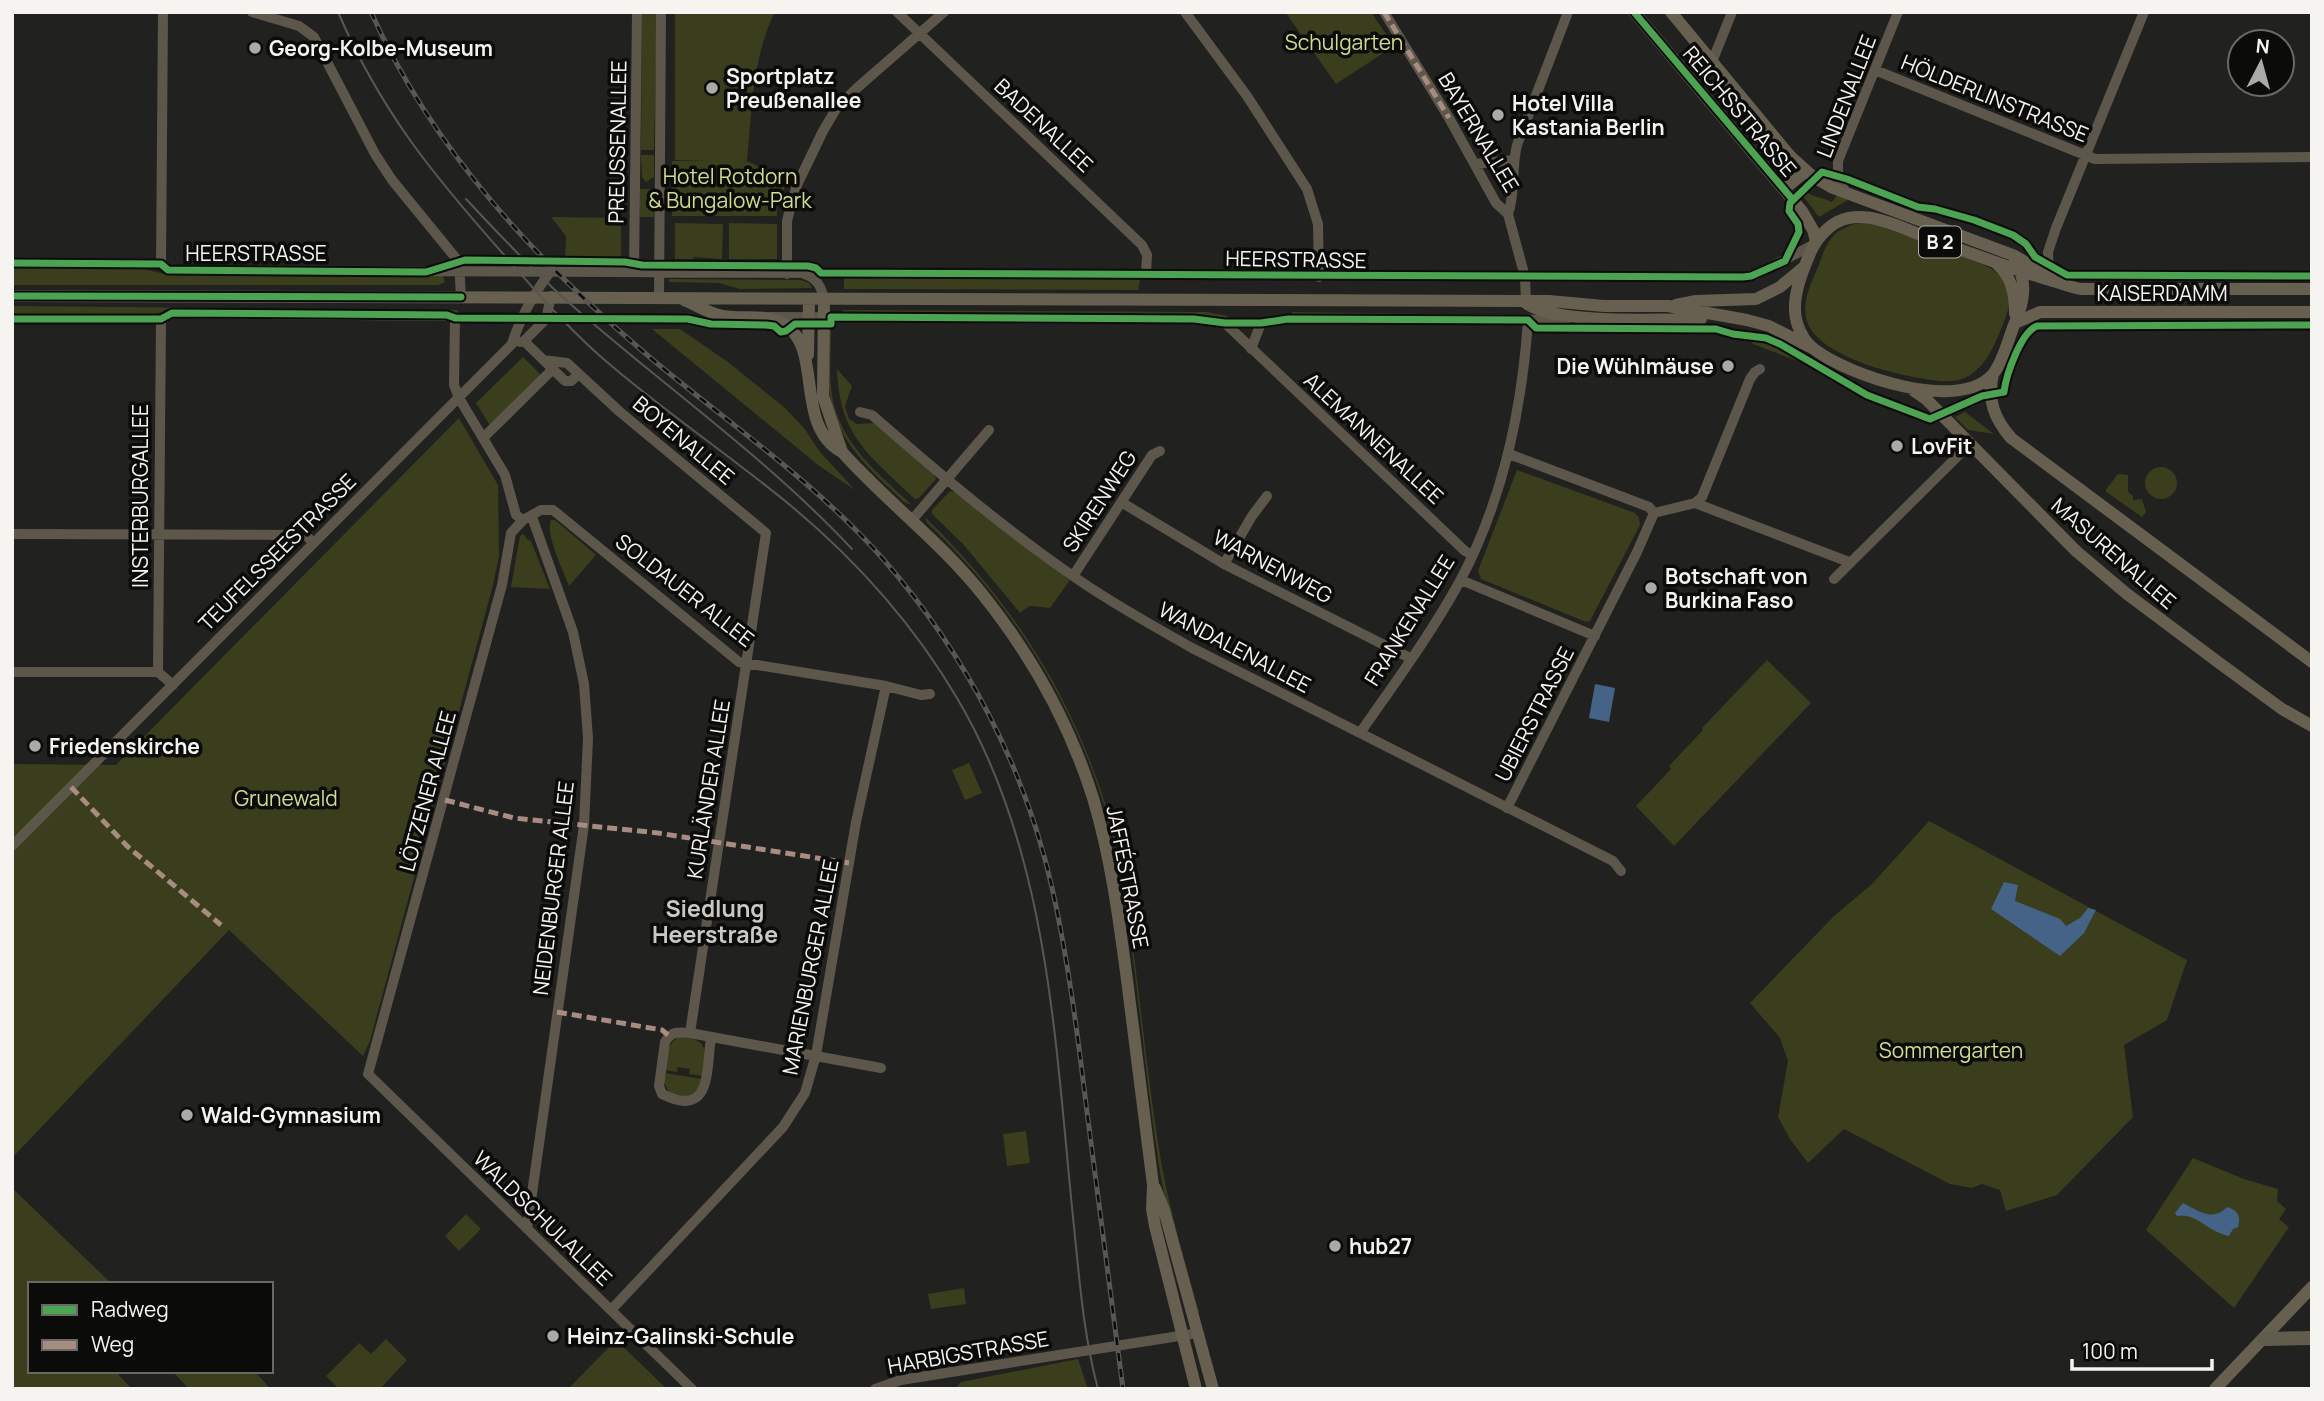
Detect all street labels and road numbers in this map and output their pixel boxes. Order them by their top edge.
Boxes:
street label: LINDENALLEE [1810,31,1882,161]
street label: REICHSSTRASSE [1677,40,1803,182]
street label: HÖLDERLINSTRASSE [1897,48,2093,148]
street label: PREUSSENALLEE [602,60,632,224]
street label: BAYERNALLEE [1432,67,1526,197]
street label: BADENALLEE [989,72,1099,178]
road number: B 2 [1919,226,1961,258]
street label: HEERSTRASSE [185,239,327,267]
street label: HEERSTRASSE [1225,244,1367,274]
street label: KAISERDAMM [2096,279,2228,307]
street label: ALEMANNENALLEE [1298,366,1450,510]
street label: BOYENALLEE [627,389,741,491]
street label: INSTERBURGALLEE [126,404,154,588]
street label: SKIRENWEG [1056,445,1142,557]
street label: TEUFELSSEESTRASSE [192,467,362,637]
street label: MASURENALLEE [2046,491,2182,615]
street label: WARNENWEG [1208,523,1338,609]
street label: SOLDAUER ALLEE [610,527,760,653]
street label: FRANKENALLEE [1358,549,1460,691]
street label: WANDALENALLEE [1154,595,1316,699]
street label: UBIERSTRASSE [1488,642,1580,786]
street label: KURLÄNDER ALLEE [680,697,736,881]
street label: LÖTZENER ALLEE [392,708,462,874]
street label: NEIDENBURGER ALLEE [526,779,580,997]
street label: JAFFÉSTRASSE [1100,803,1156,951]
street label: MARIENBURGER ALLEE [775,857,845,1077]
street label: WALDSCHULALLEE [468,1144,618,1292]
street label: HARBIGSTRASSE [885,1324,1051,1380]

